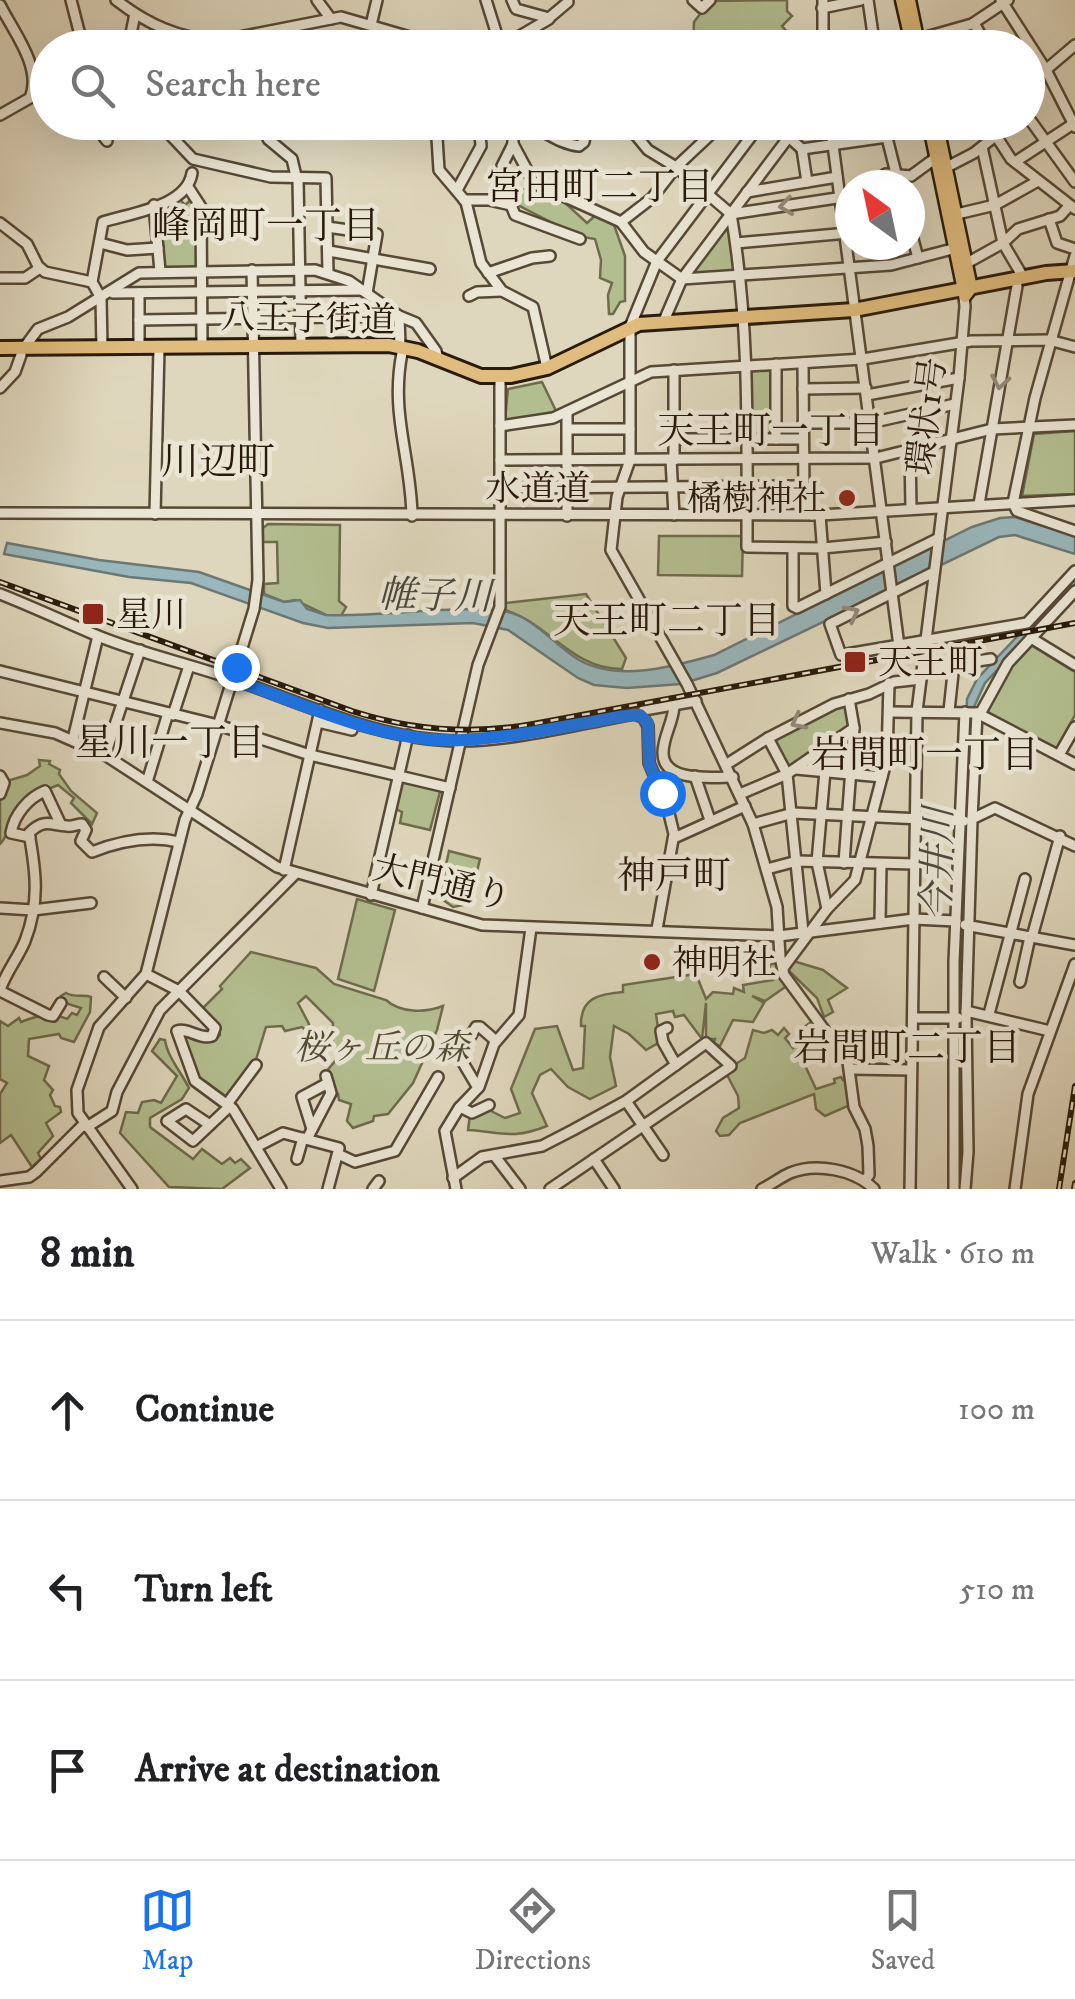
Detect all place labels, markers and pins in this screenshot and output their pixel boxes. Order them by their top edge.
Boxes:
place label: 橘樹神社 [687,478,827,522]
marker: 橘樹神社 [836,487,858,509]
place label: 星川 [116,594,186,638]
marker: 星川 [80,601,106,627]
place label: 天王町 [878,642,983,686]
marker: 天王町 [842,649,868,675]
place label: 神明社 [672,942,777,986]
marker: 神明社 [641,951,663,973]

